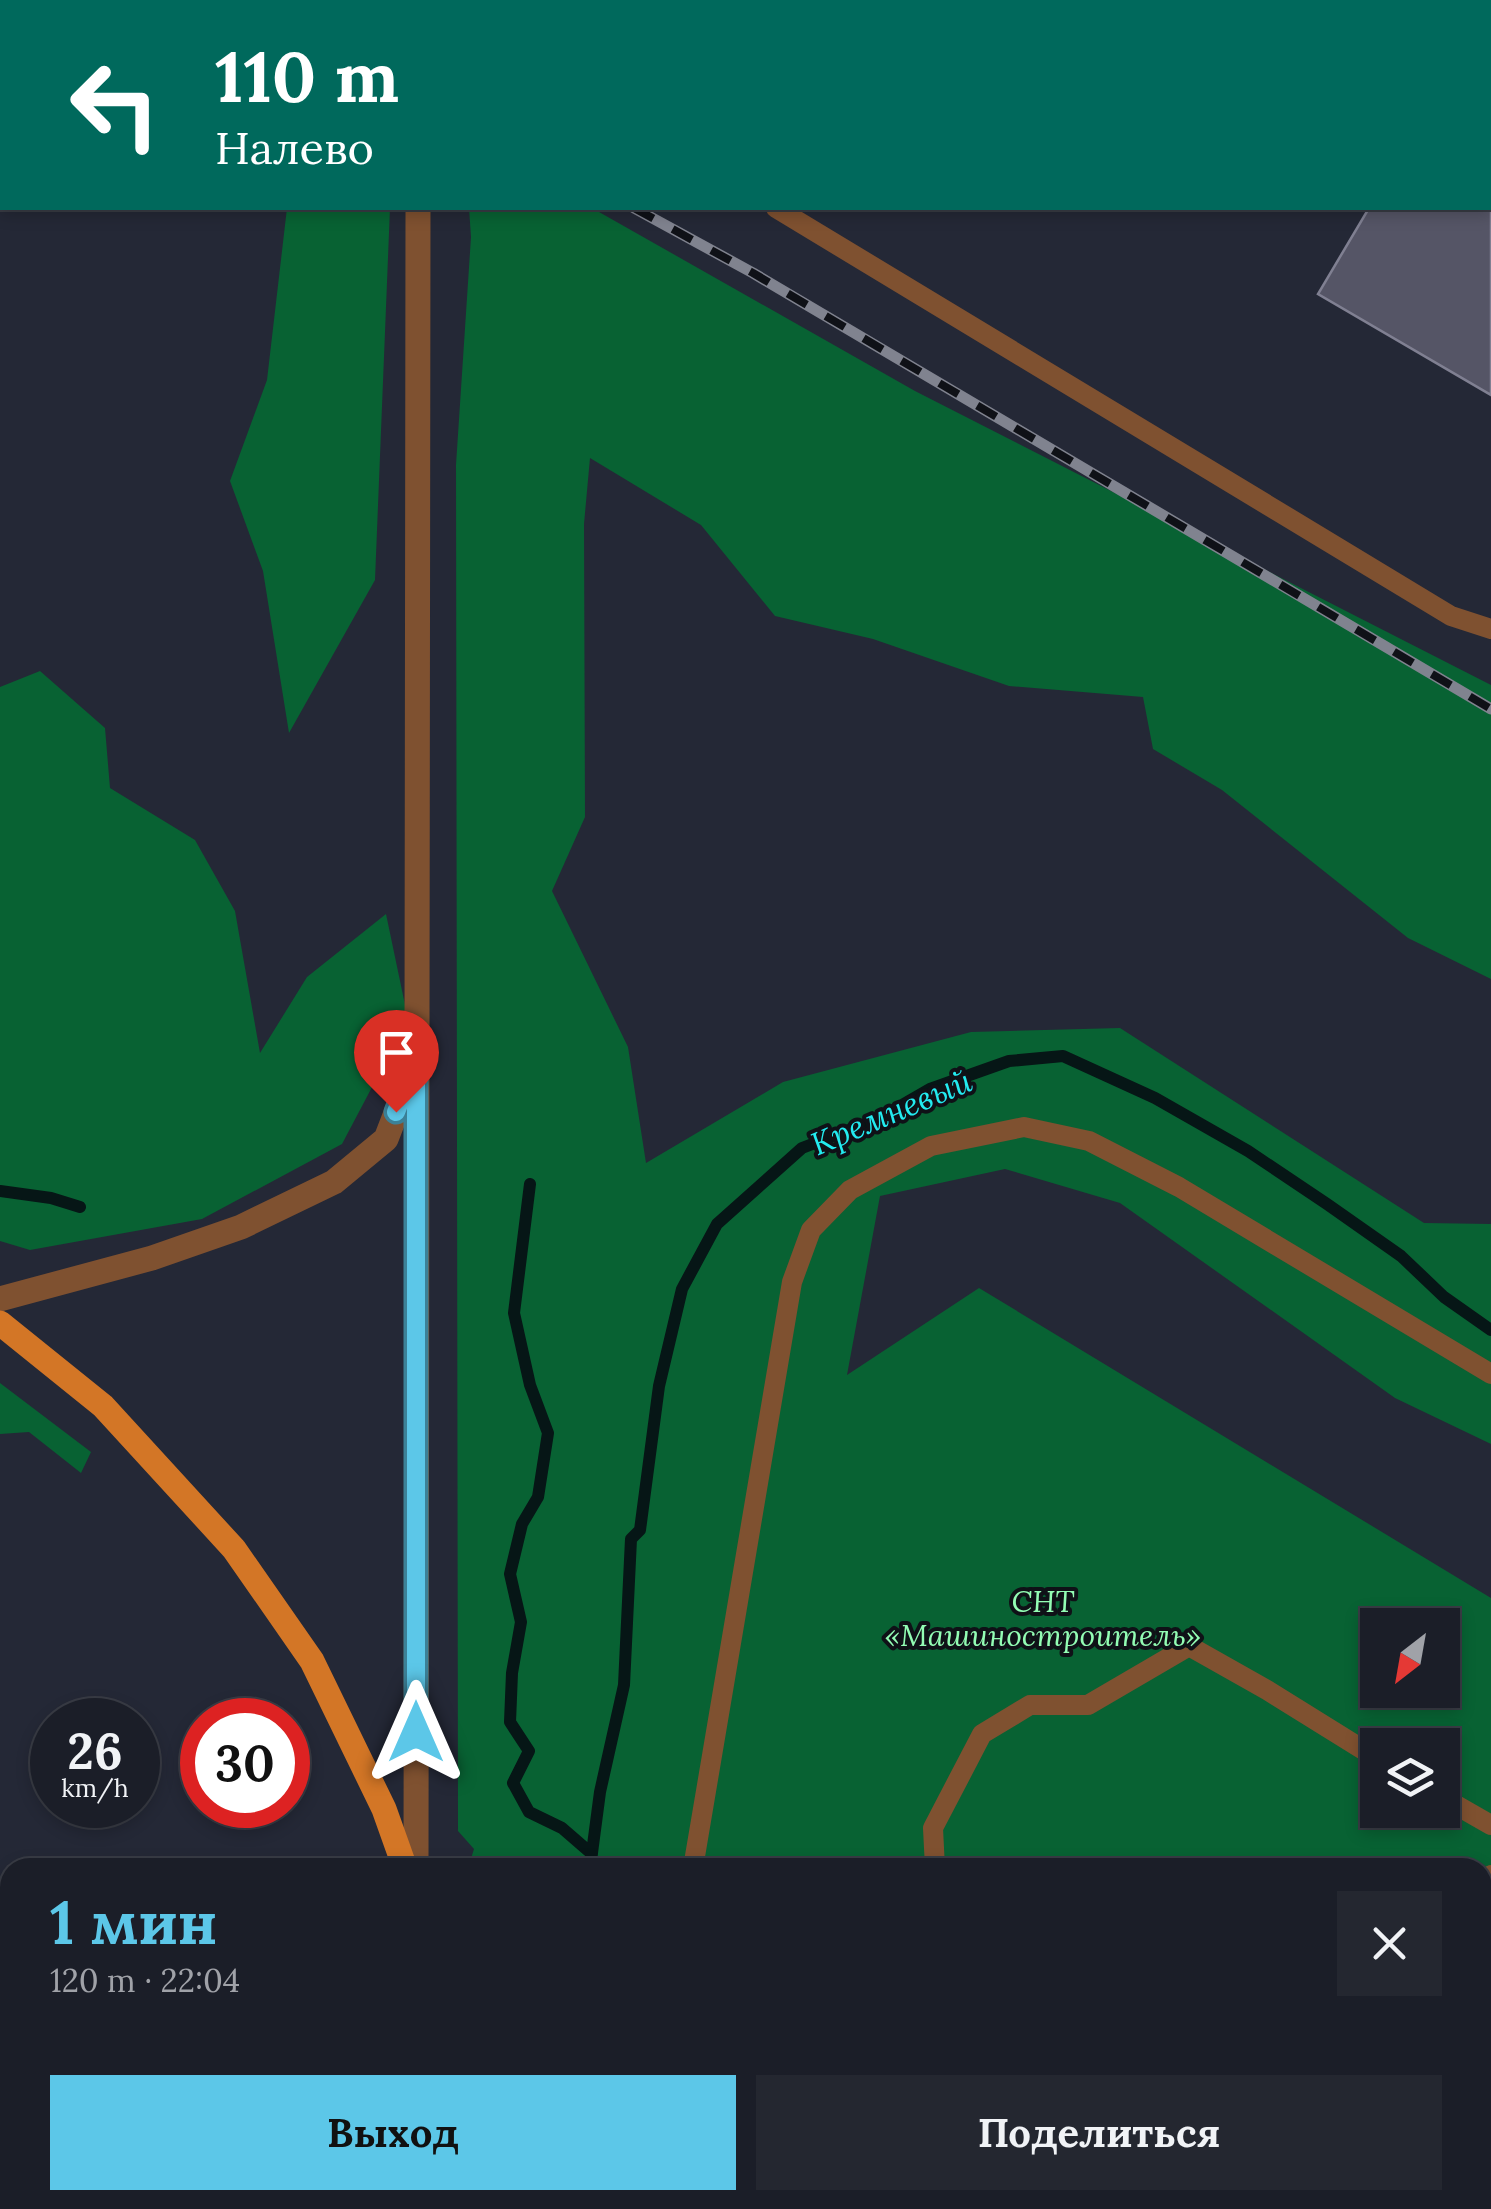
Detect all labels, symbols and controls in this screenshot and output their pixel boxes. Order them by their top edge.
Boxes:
text: 110 m [215,32,399,121]
icon: left [50,40,180,170]
text: Налево [215,119,374,176]
pin [354,1010,439,1113]
icon: arrive [369,1025,424,1080]
water label: Кремневый [804,1060,978,1164]
park label: СНТ «Машиностроитель» [885,1582,1201,1654]
north arrow [1360,1608,1460,1708]
map controls [1360,1608,1460,1828]
position arrow [364,1680,468,1784]
speed limit sign: 30 [180,1698,310,1828]
text: 26 [67,1719,123,1783]
button: layers [1360,1728,1460,1828]
text: km/h [61,1772,129,1804]
text: 1 мин [50,1884,218,1960]
button: close [1337,1891,1442,1996]
text: 120 m · 22:04 [50,1960,240,2001]
button: Выход [50,2075,736,2190]
button: Поделиться [756,2075,1442,2190]

